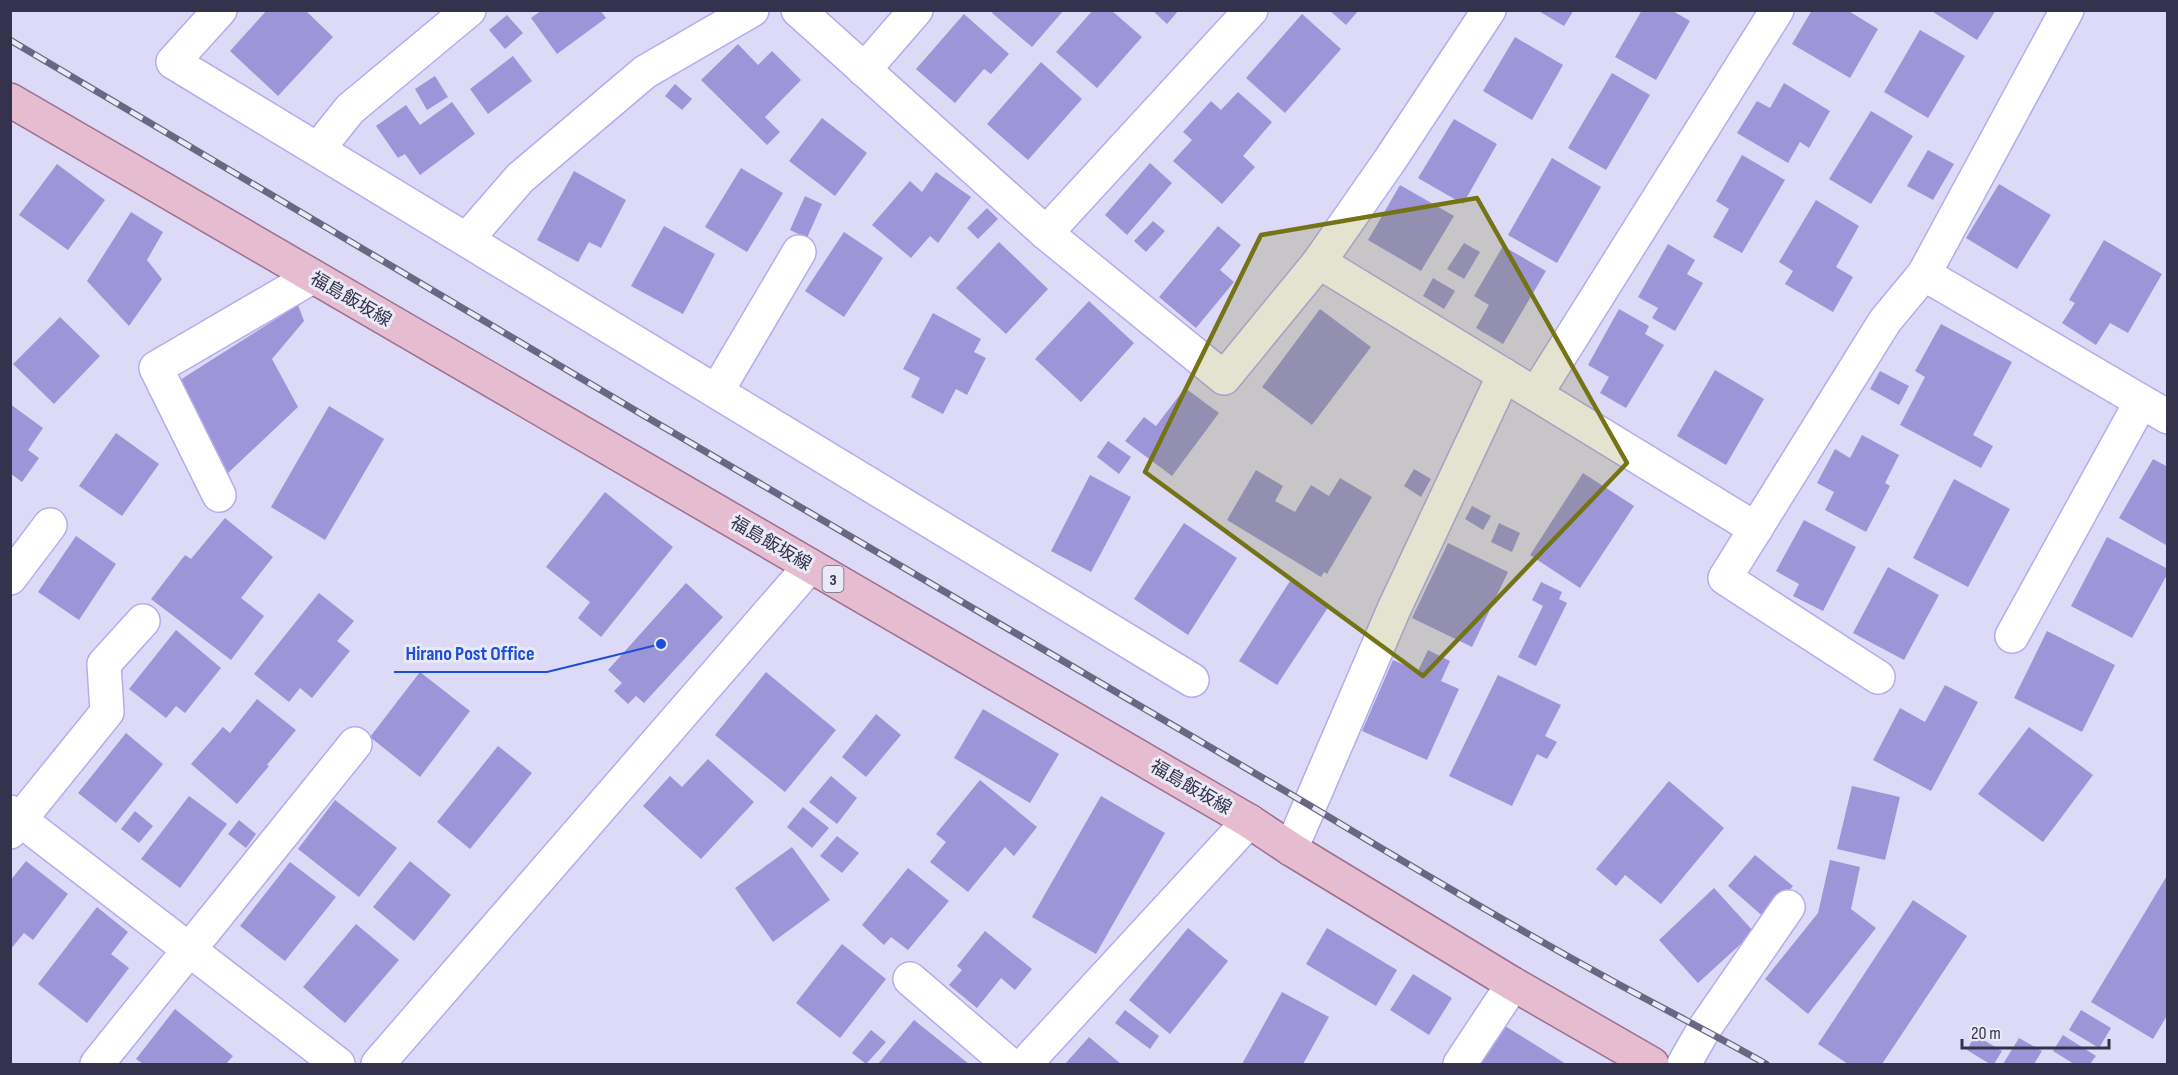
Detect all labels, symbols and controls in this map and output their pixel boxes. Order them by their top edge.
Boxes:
street label: 福島飯坂線 [307,268,395,331]
street label: 福島飯坂線 [727,512,815,575]
road number: 3 [822,566,844,592]
callout: Hirano Post Office [394,634,547,672]
text: Hirano Post Office [406,642,534,666]
street label: 福島飯坂線 [1147,756,1235,819]
scale bar [1962,1012,2109,1050]
text: 20 m [1971,1023,2001,1044]

